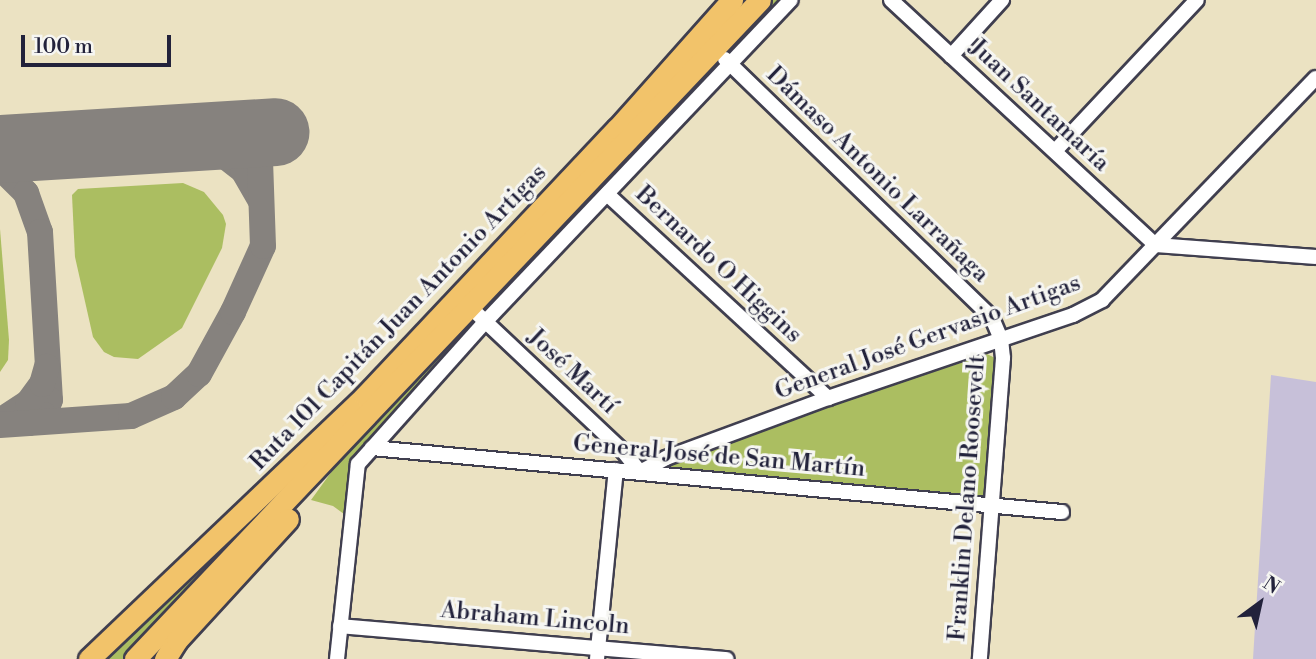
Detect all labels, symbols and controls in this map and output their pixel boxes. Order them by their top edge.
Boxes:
scale bar [24,21,175,65]
text: 100 m [34,34,93,60]
street label: Juan Santamaría [963,34,1115,178]
street label: Dámaso Antonio Larrañaga [760,61,994,289]
street label: Ruta 101 Capitán Juan Antonio Artigas [245,159,553,477]
street label: Bernardo O Higgins [629,181,807,349]
street label: General José Gervasio Artigas [771,269,1085,407]
street label: José Martí [521,323,623,421]
street label: Franklin Delano Roosevelt [944,354,992,642]
street label: General José de San Martín [572,430,866,484]
north arrow [1225,568,1295,638]
text: N [1259,571,1284,600]
street label: Abraham Lincoln [439,596,631,642]

